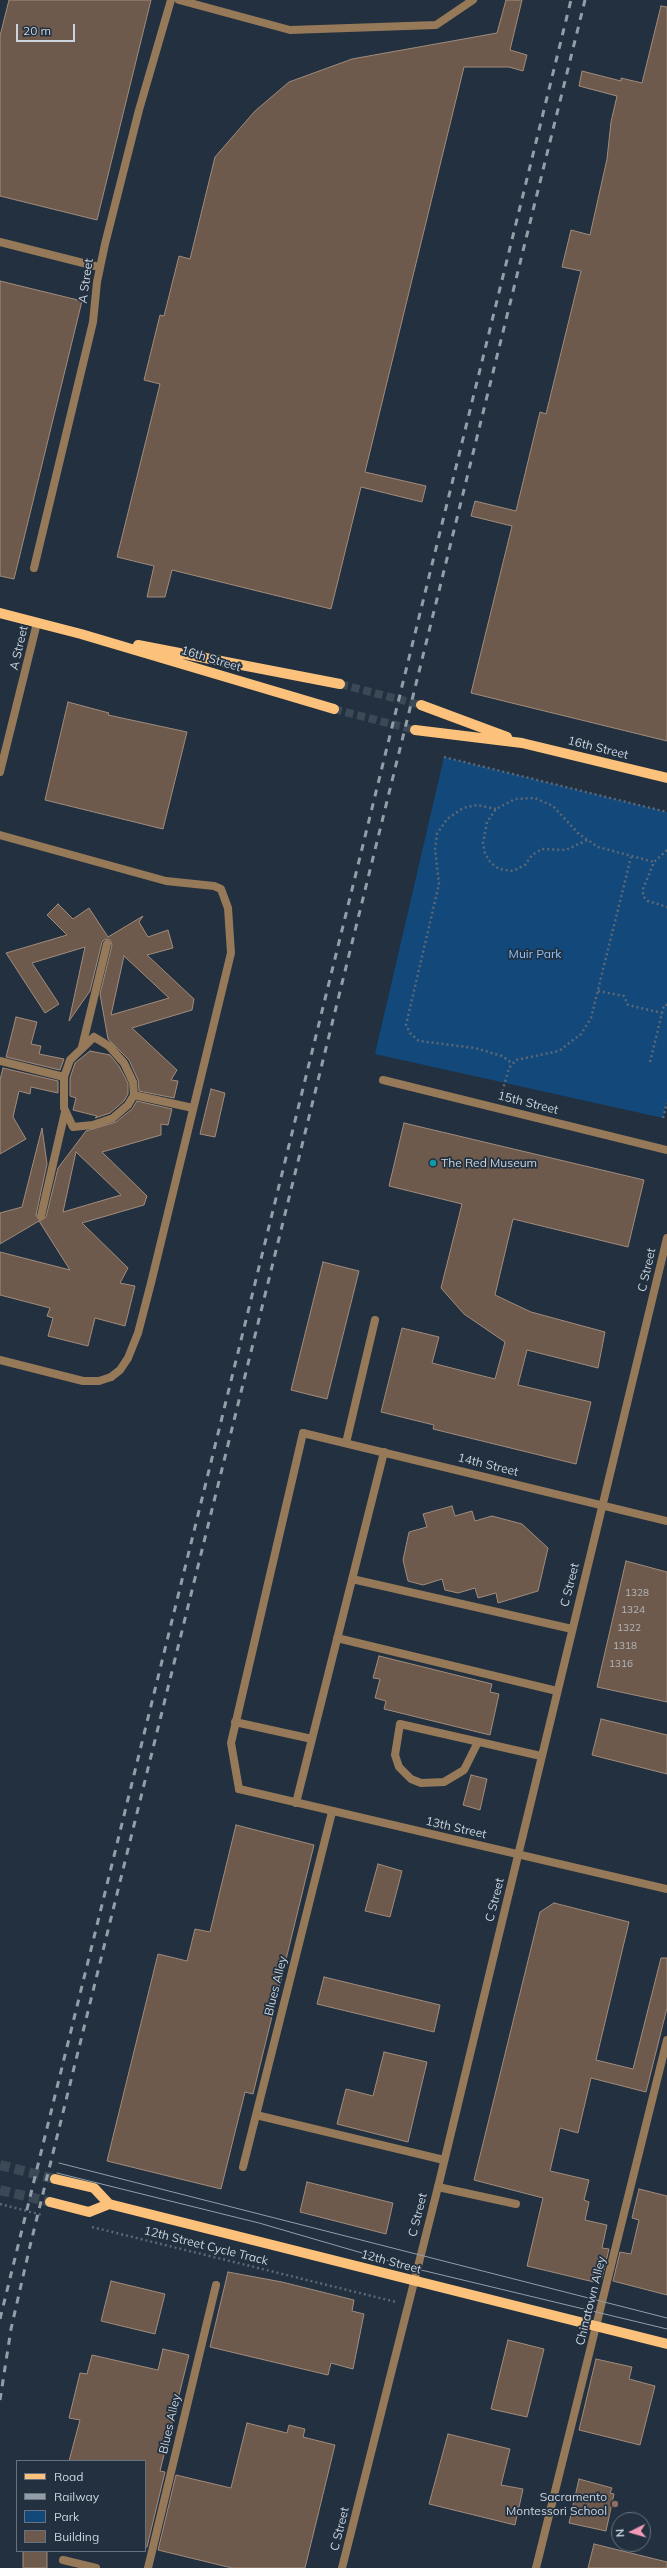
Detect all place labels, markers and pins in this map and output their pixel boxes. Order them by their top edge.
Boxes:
place label: The Red Museum [441,1156,537,1170]
marker: The Red Museum [428,1158,438,1168]
place label: Sacramento Montessori School [506,2490,607,2518]
marker: Sacramento Montessori School [610,2499,620,2509]

